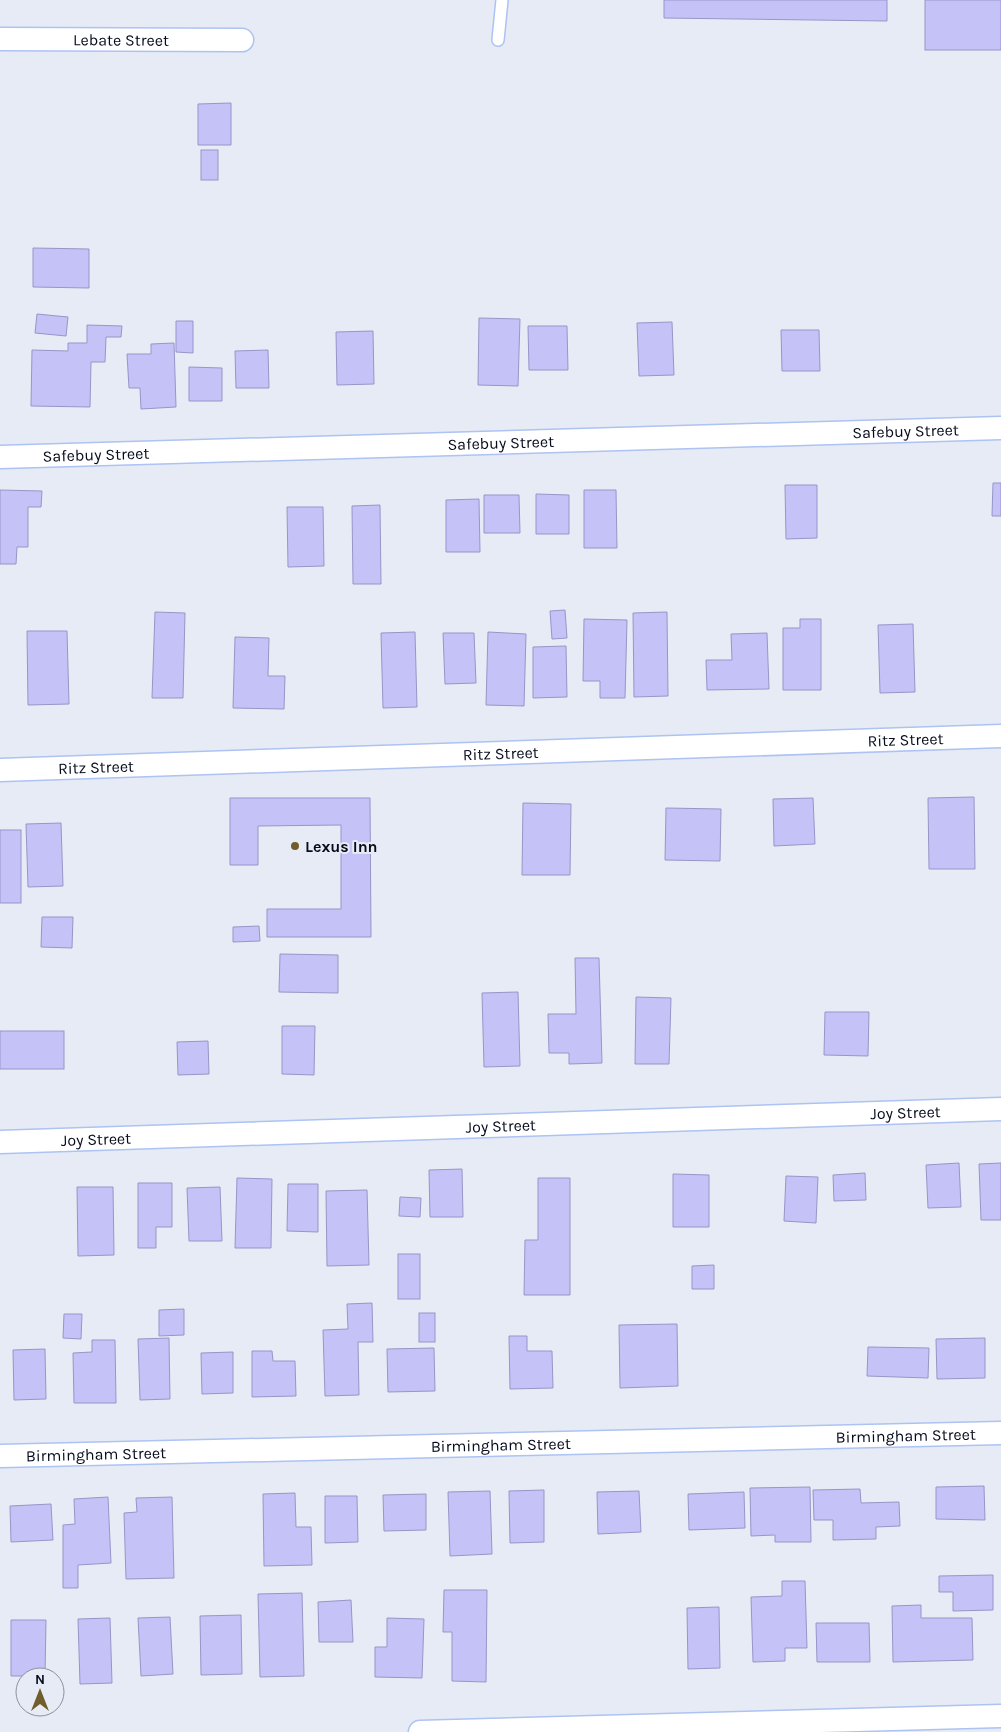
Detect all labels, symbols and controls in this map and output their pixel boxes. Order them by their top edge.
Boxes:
street label: Lebate Street [73,30,169,49]
street label: Safebuy Street [852,420,959,442]
street label: Safebuy Street [447,431,554,454]
street label: Safebuy Street [42,443,150,465]
street label: Ritz Street [867,728,944,750]
street label: Ritz Street [462,742,539,764]
street label: Ritz Street [58,756,134,778]
place label: Lexus Inn [305,837,378,856]
marker: Lexus Inn [289,840,301,852]
street label: Joy Street [870,1101,941,1123]
street label: Joy Street [465,1115,536,1136]
street label: Joy Street [60,1128,131,1149]
street label: Birmingham Street [835,1424,976,1446]
street label: Birmingham Street [431,1433,571,1456]
street label: Birmingham Street [26,1443,166,1465]
north arrow [15,1667,65,1717]
text: N [35,1671,45,1688]

